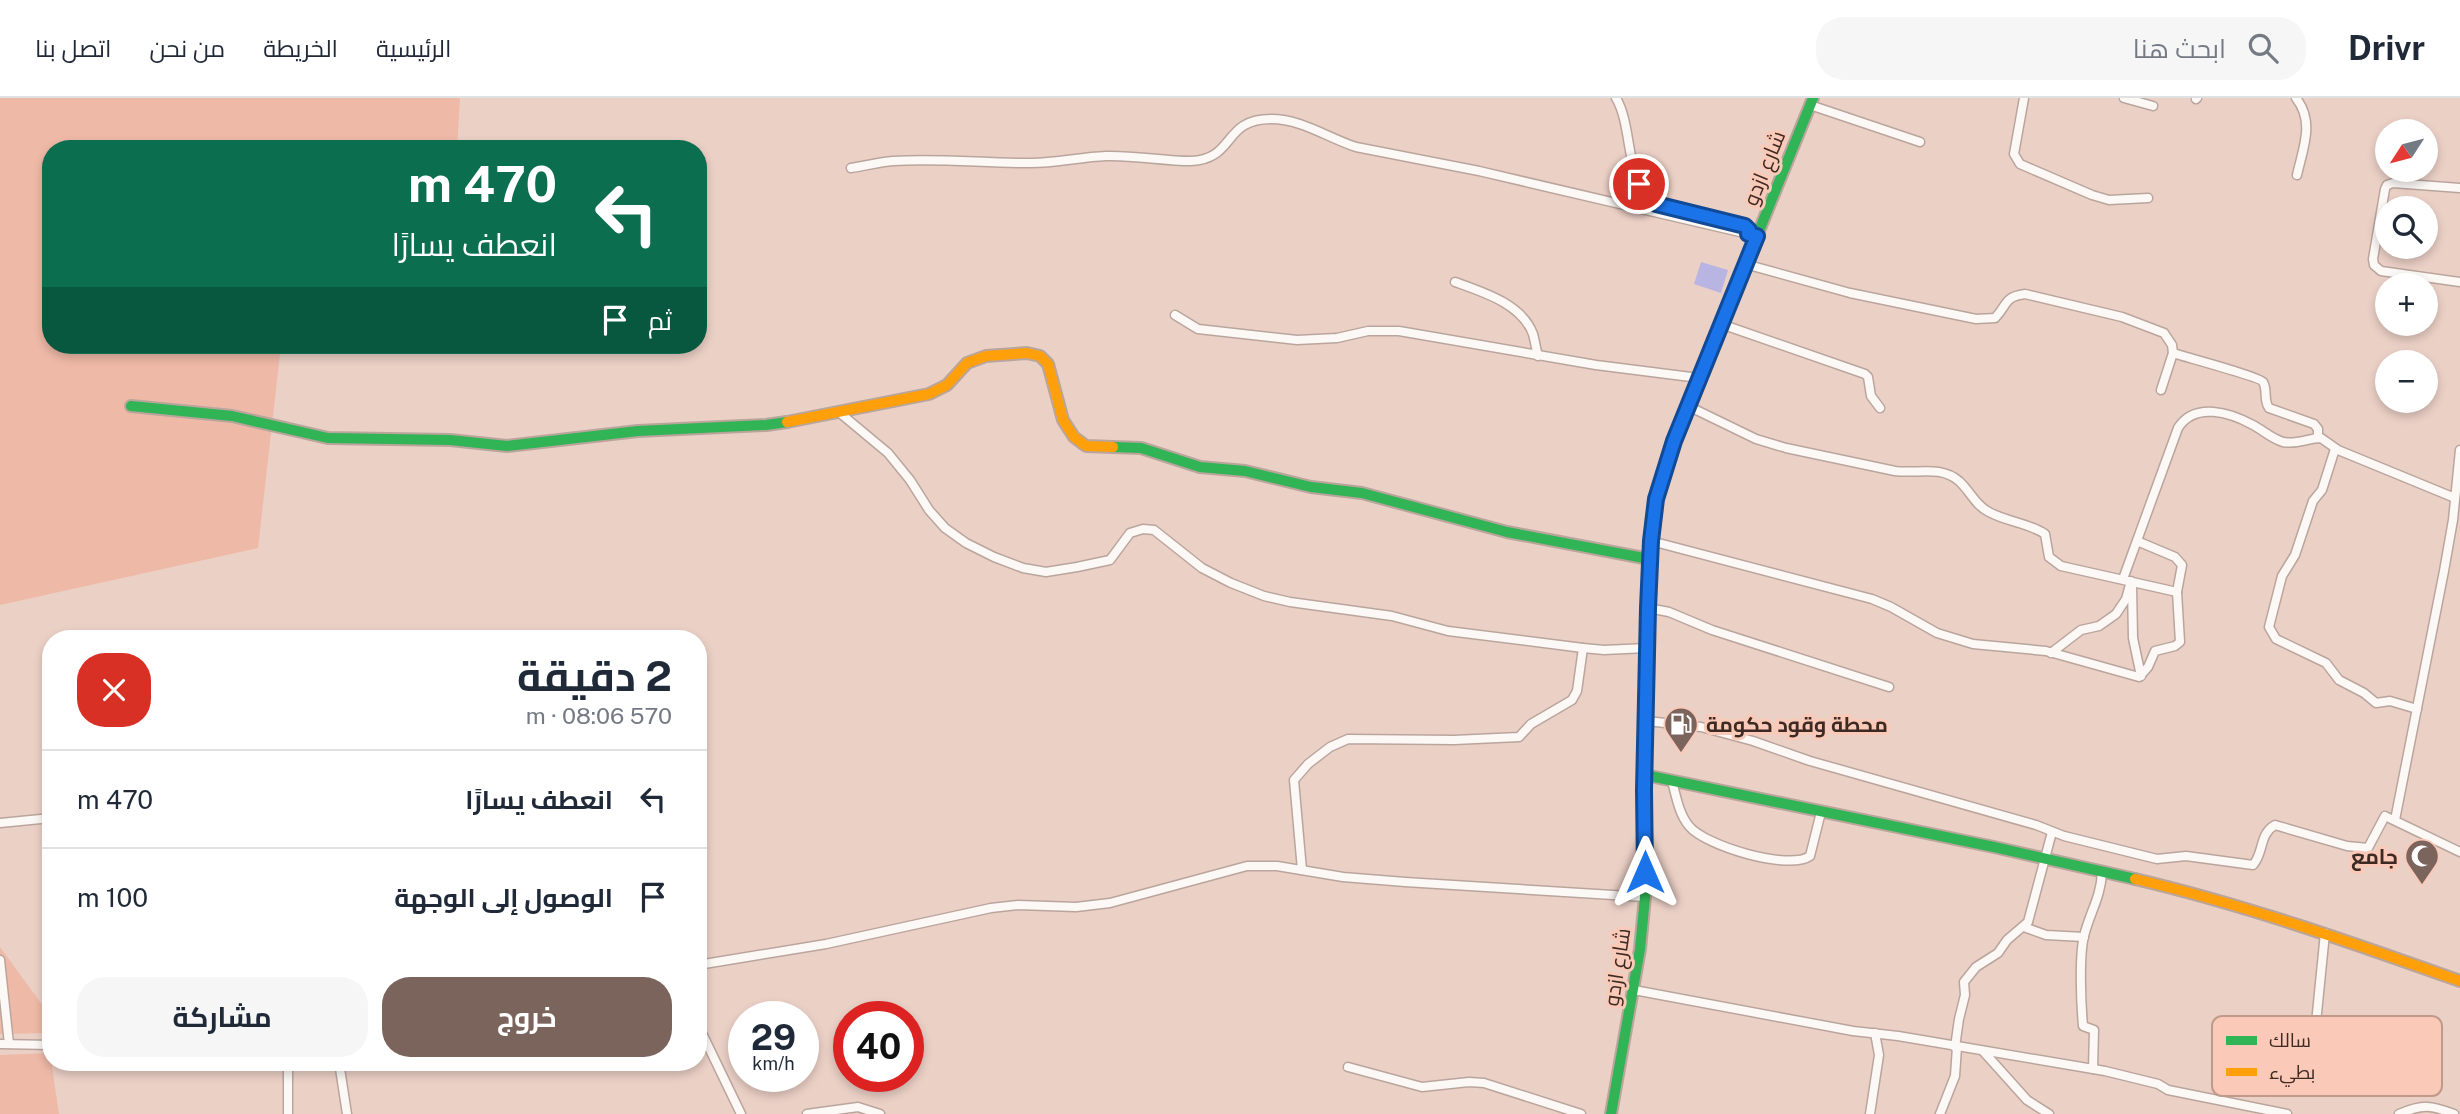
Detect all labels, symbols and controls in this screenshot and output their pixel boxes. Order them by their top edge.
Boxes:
search box [1816,17,2306,80]
icon: search [2244,29,2282,67]
text: Drivr [2348,29,2425,67]
text: ابحث هنا [2133,33,2226,64]
text: اتصل بنا [35,34,112,62]
text: من نحن [150,34,225,62]
text: الخريطة [263,34,338,62]
text: الرئيسية [376,34,451,62]
north arrow [2375,119,2438,182]
map controls [2375,119,2438,413]
street label: شارع ازدو [1738,127,1792,210]
pin [1609,154,1669,214]
text: 470 m [408,155,557,213]
icon: arrive [1620,165,1658,203]
icon: left [581,168,672,259]
button: search [2375,196,2438,259]
text: انعطف يسارًا [391,226,557,263]
button: + [2375,273,2438,336]
icon: arrive [596,301,634,339]
text: ثم [648,305,672,336]
button: − [2375,350,2438,413]
text: 2 دقيقة [517,651,672,700]
button: close [77,653,151,727]
text: 570 m · 08:06 [526,702,672,729]
fuel station icon: محطة وقود حكومة [1662,705,1700,754]
place label: محطة وقود حكومة [1706,712,1888,738]
icon: left [634,780,672,818]
text: 470 m [77,784,153,815]
text: انعطف يسارًا [465,784,613,815]
position arrow [1608,835,1682,909]
mosque icon: جامع [2403,837,2441,886]
place label: جامع [2351,844,2398,871]
icon: arrive [634,878,672,916]
text: 100 m [77,882,148,913]
text: الوصول إلى الوجهة [394,882,613,913]
street label: شارع ازدو [1599,926,1637,1008]
button: مشاركة [77,977,368,1057]
button: خروج [382,977,672,1057]
speed limit sign: 40 [833,1001,924,1092]
legend [2212,1016,2442,1096]
text: 29 [751,1017,796,1058]
text: سالك [2269,1029,2311,1051]
text: km/h [752,1053,795,1074]
text: بطيء [2269,1061,2315,1087]

